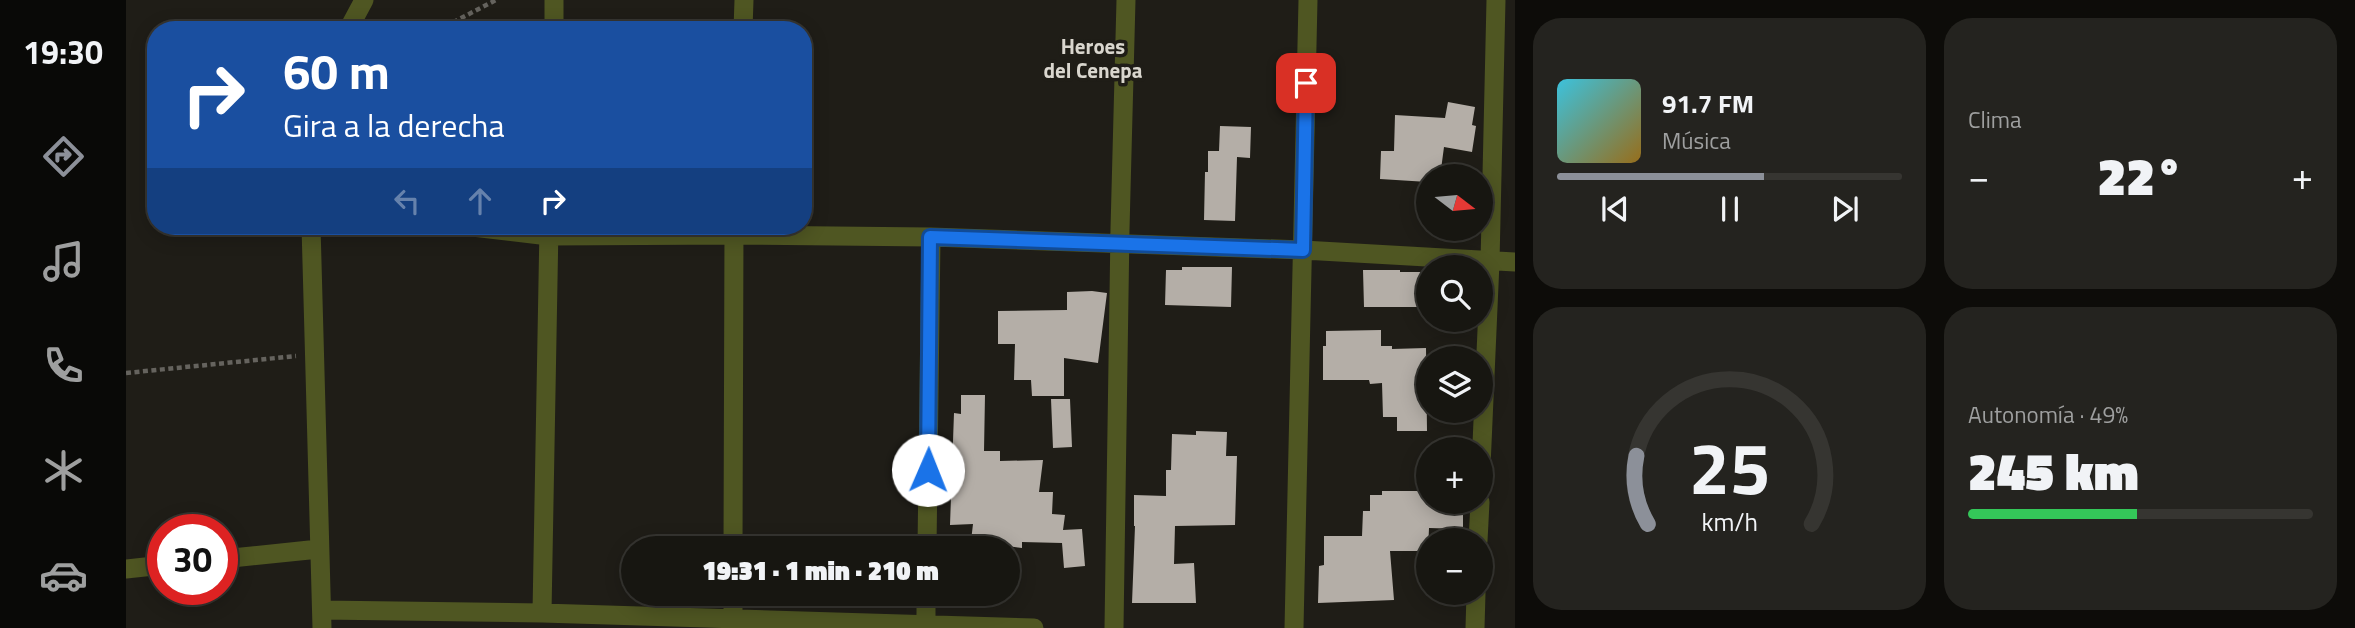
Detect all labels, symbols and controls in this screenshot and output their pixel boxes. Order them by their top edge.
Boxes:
text: 19:30 [23,28,103,76]
district label: Heroes del Cenepa [1044,30,1143,86]
text: 60 m [283,33,390,108]
icon: right [168,49,259,140]
pin [1276,53,1336,113]
icon: arrive [1287,64,1325,102]
text: 91.7 FM [1662,84,1754,123]
text: Gira a la derecha [283,101,505,149]
text: Clima [1968,102,2022,137]
text: Música [1662,123,1731,158]
icon: directions [39,132,88,181]
text: 22° [2098,136,2183,215]
text: − [1968,147,1989,205]
text: + [2292,147,2313,205]
north arrow [1416,164,1493,242]
map controls [1416,164,1493,605]
icon: left [388,182,426,220]
icon: ahead [461,182,499,220]
icon: right [534,182,572,220]
icon: previous [1596,190,1634,228]
icon: pause [1711,190,1749,228]
icon: next [1826,190,1864,228]
icon: music [39,237,88,286]
button: search [1416,255,1493,332]
icon: phone [39,341,88,390]
button: layers [1416,346,1493,423]
text: Autonomía · 49% [1968,397,2128,432]
text: 25 [1689,413,1770,523]
text: 245 km [1968,431,2139,510]
position arrow [891,433,965,507]
button: + [1416,437,1493,514]
icon: climate [39,446,88,495]
text: km/h [1701,503,1758,541]
speed limit sign: 30 [147,514,238,605]
button: − [1416,528,1493,605]
icon: car [39,551,88,600]
text: 19:31 · 1 min · 210 m [702,551,939,590]

